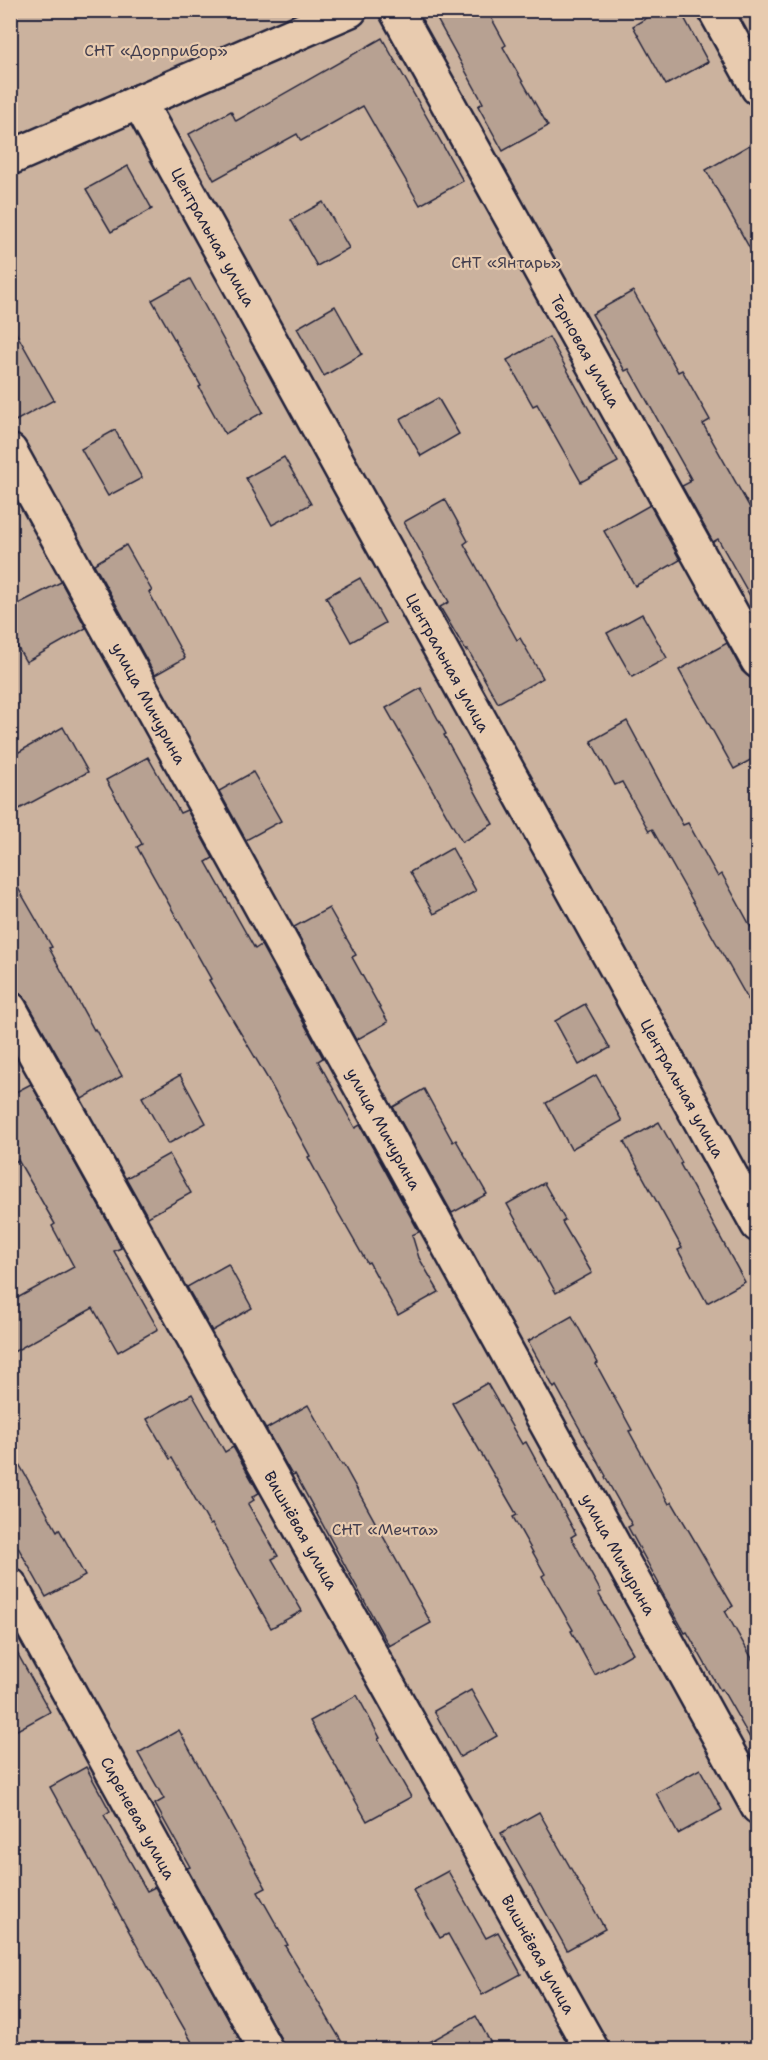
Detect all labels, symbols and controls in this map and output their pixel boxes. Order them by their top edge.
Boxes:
park label: СНТ «Дорприбор» [84,40,228,61]
street label: Центральная улица [167,164,260,310]
park label: СНТ «Янтарь» [451,252,561,273]
street label: Терновая улица [546,291,625,411]
street label: Центральная улица [401,589,495,736]
street label: улица Мичурина [107,639,191,768]
street label: Центральная улица [636,1015,729,1161]
street label: улица Мичурина [342,1064,426,1193]
street label: Вишнёвая улица [260,1467,343,1593]
street label: улица Мичурина [577,1490,661,1619]
park label: СНТ «Мечта» [332,1519,438,1540]
street label: Сиреневая улица [96,1753,181,1883]
street label: Вишнёвая улица [497,1891,580,2018]

